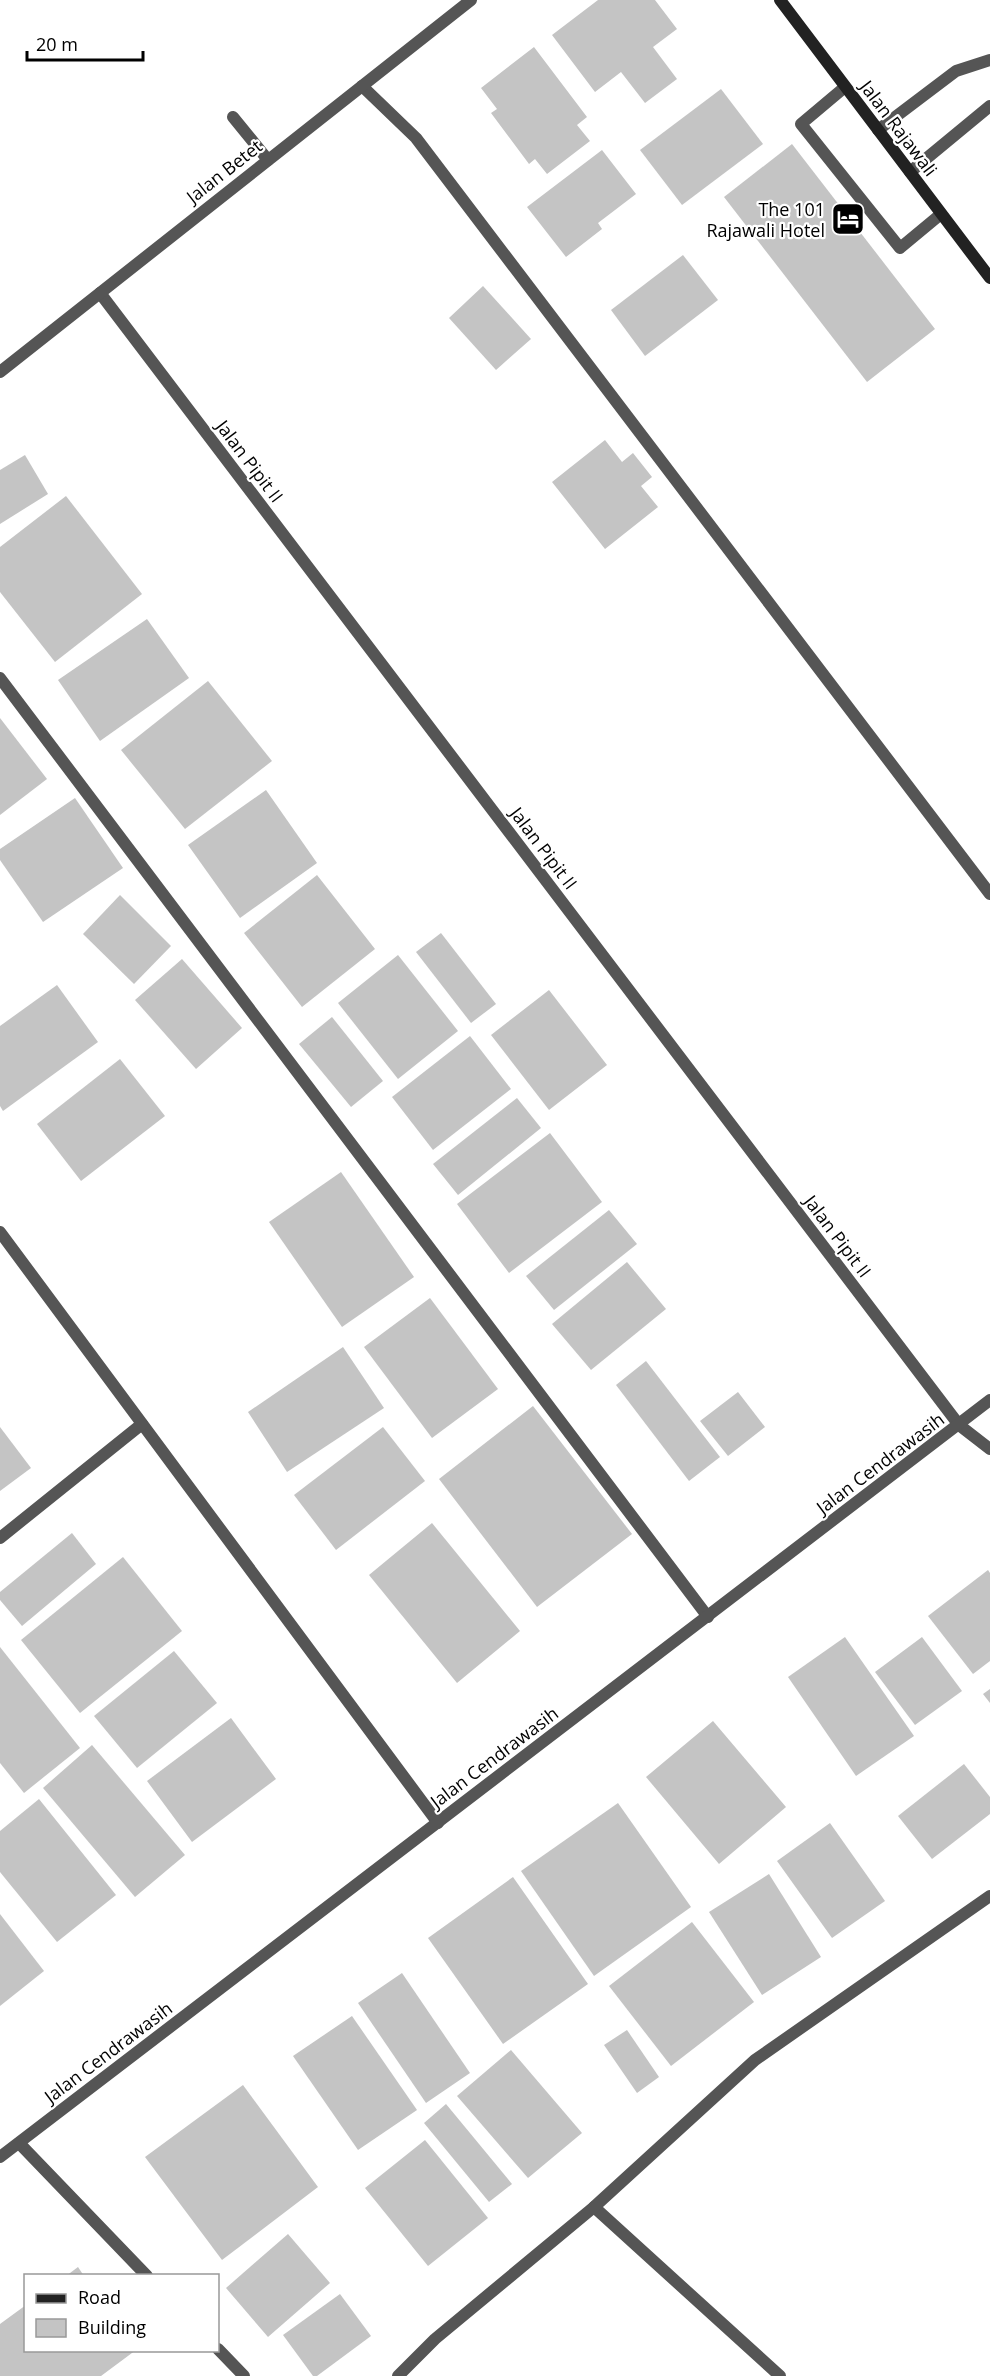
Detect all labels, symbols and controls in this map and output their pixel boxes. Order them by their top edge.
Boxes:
scale bar [27,24,142,62]
text: 20 m [36,32,78,56]
street label: Jalan Rajawali [854,74,943,181]
street label: Jalan Betet [180,134,267,209]
place label: The 101 Rajawali Hotel [706,197,825,242]
hotel icon: The 101 Rajawali Hotel [830,201,866,237]
street label: Jalan Pipit II [210,413,289,507]
street label: Jalan Pipit II [504,800,583,894]
street label: Jalan Pipit II [798,1188,877,1282]
street label: Jalan Cendrawasih [810,1407,949,1520]
street label: Jalan Cendrawasih [424,1701,563,1814]
street label: Jalan Cendrawasih [38,1996,177,2109]
legend [24,2274,219,2352]
text: Road [78,2285,121,2309]
text: Building [78,2315,146,2339]

